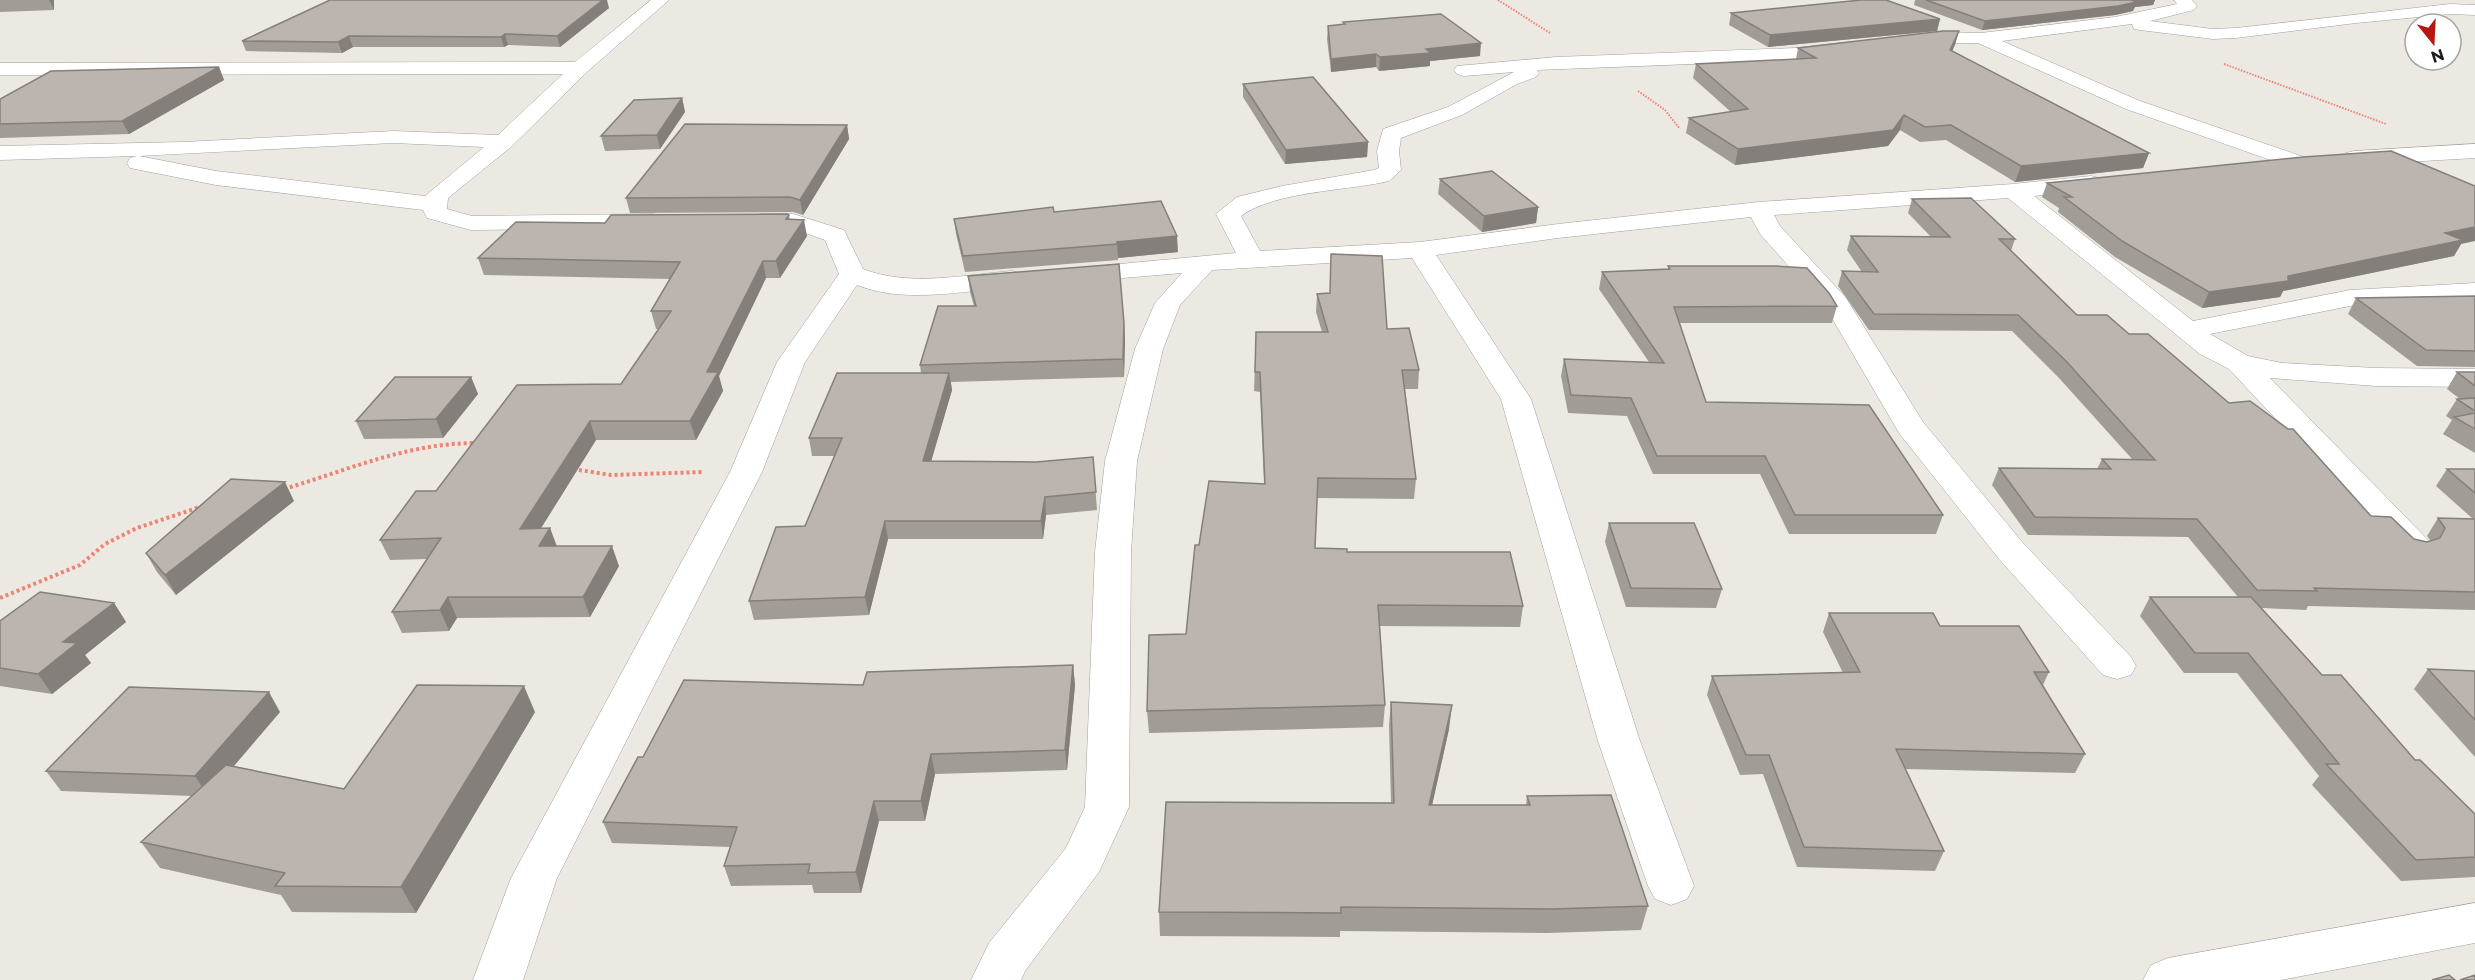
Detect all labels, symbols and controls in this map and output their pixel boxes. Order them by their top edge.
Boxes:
north arrow [2403,12,2463,72]
text: N [2428,45,2447,67]

